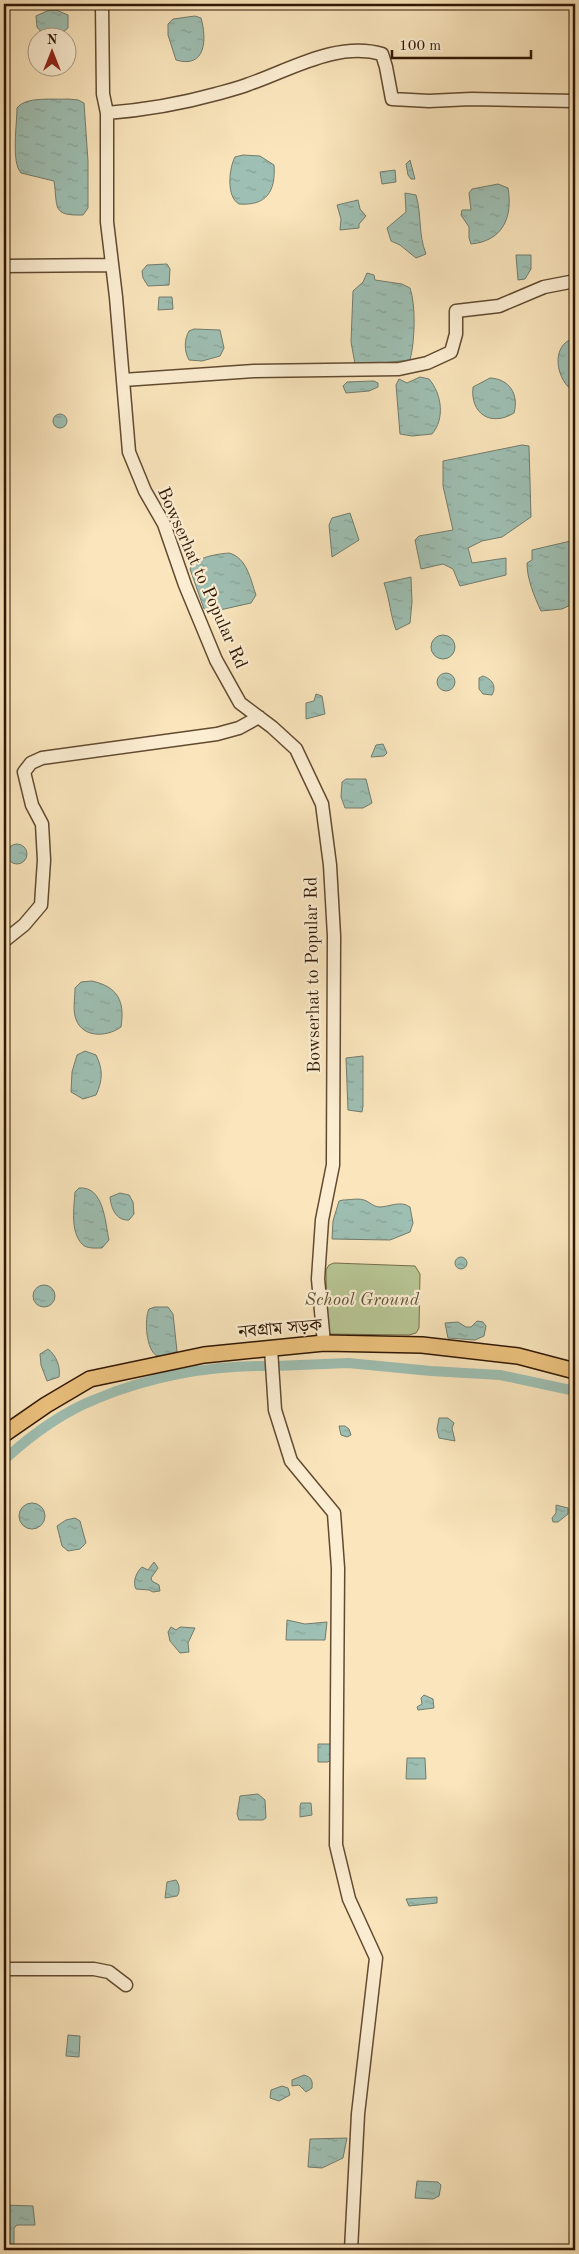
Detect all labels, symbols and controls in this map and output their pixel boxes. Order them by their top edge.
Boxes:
north arrow [28,28,78,78]
scale bar [392,28,530,60]
text: N [47,33,58,47]
text: 100 m [399,39,441,54]
street label: Bowserhat to Popular Rd [154,485,250,671]
street label: Bowserhat to Popular Rd [302,877,324,1073]
park label: School Ground [305,1291,420,1309]
street label: নবগ্রাম সড়ক [236,1316,324,1342]

